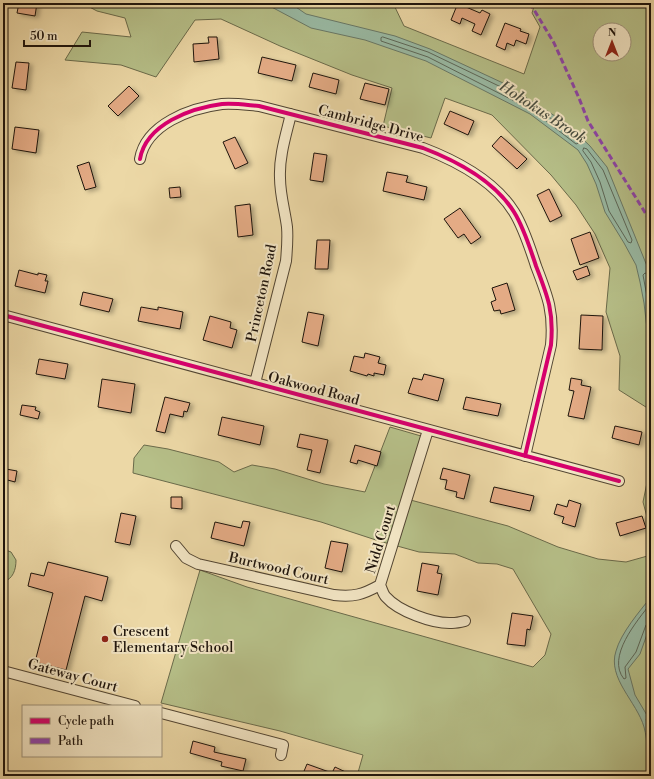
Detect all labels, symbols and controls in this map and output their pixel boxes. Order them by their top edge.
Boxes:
scale bar [24,22,90,48]
north arrow [592,22,632,62]
text: N [608,26,617,40]
text: 50 m [30,29,58,44]
water label: Hohokus Brook [495,77,590,148]
street label: Cambridge Drive [316,101,425,147]
street label: Princeton Road [243,243,281,344]
street label: Oakwood Road [266,368,361,410]
street label: Nidd Court [362,503,400,576]
street label: Burtwood Court [226,548,331,589]
place label: Crescent Elementary School [113,623,233,657]
marker: Crescent Elementary School [100,634,110,644]
street label: Gateway Court [26,655,120,697]
legend [22,705,162,757]
text: Cycle path [58,714,114,729]
text: Path [58,734,83,749]

